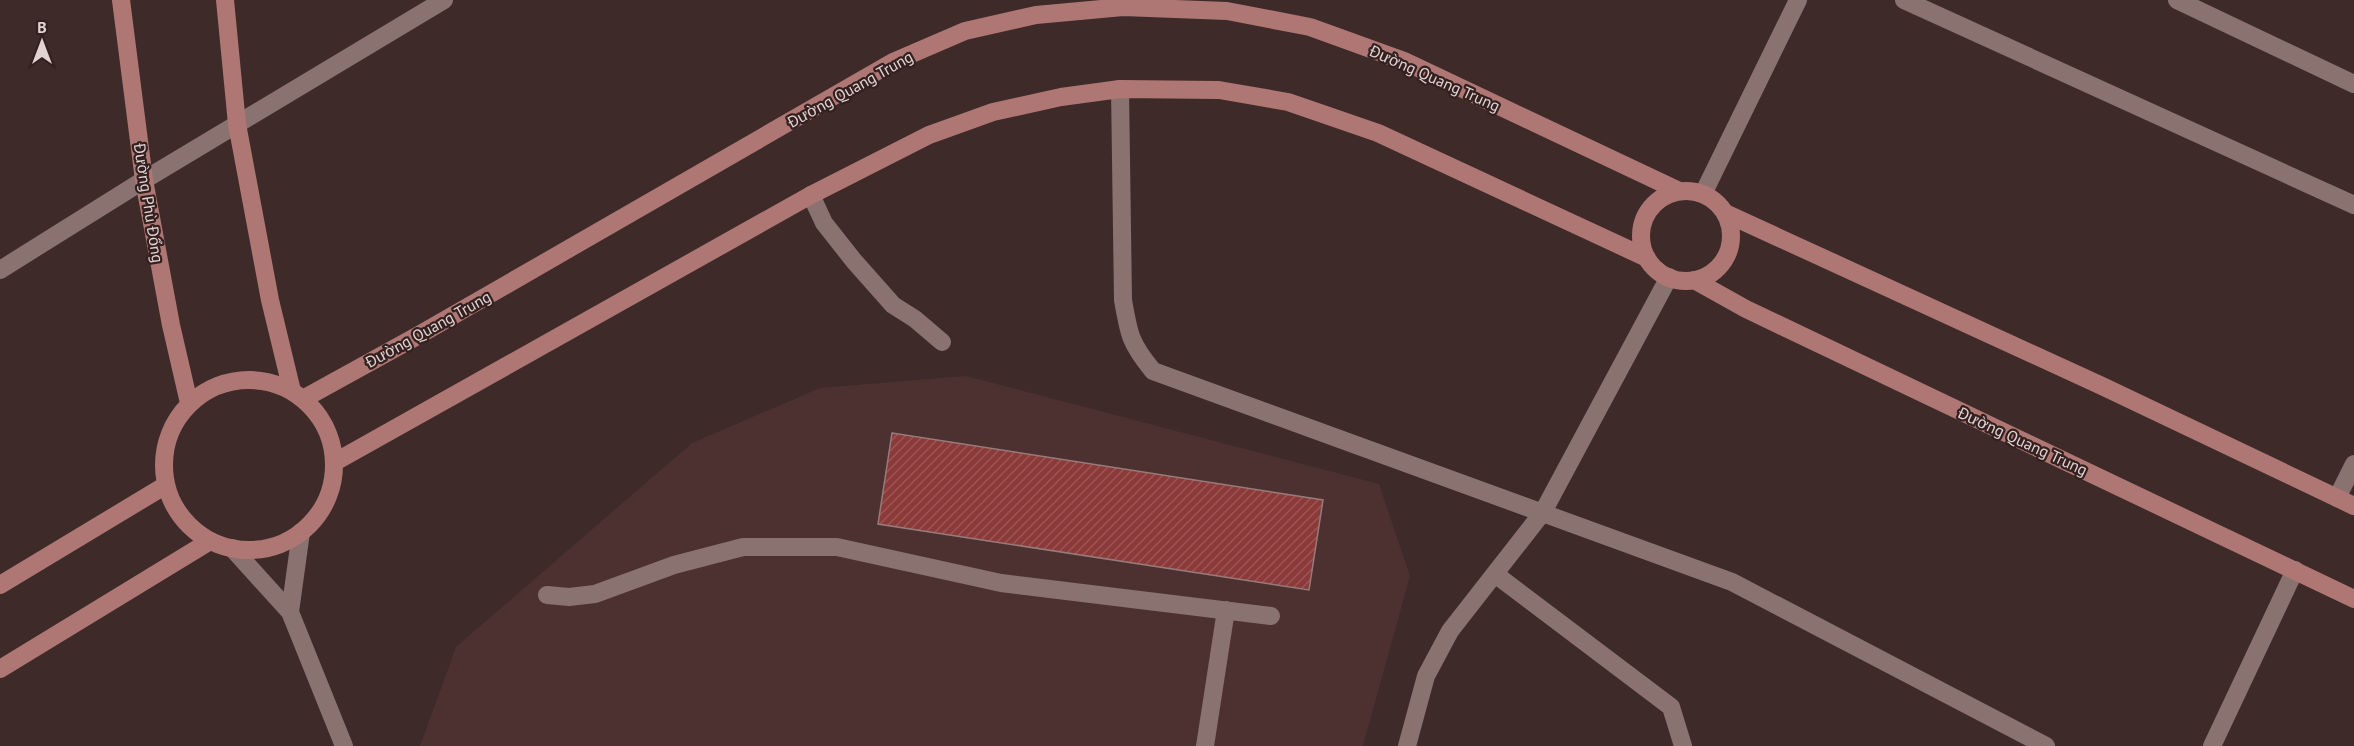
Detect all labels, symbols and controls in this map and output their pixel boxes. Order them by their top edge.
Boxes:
north arrow [12,12,72,72]
text: B [37,17,47,37]
street label: Đường Quang Trung [1366,40,1503,116]
street label: Đường Quang Trung [783,46,916,132]
street label: Đường Phù Đổng [130,141,168,264]
street label: Đường Quang Trung [361,286,494,372]
street label: Đường Quang Trung [1954,402,2091,480]

